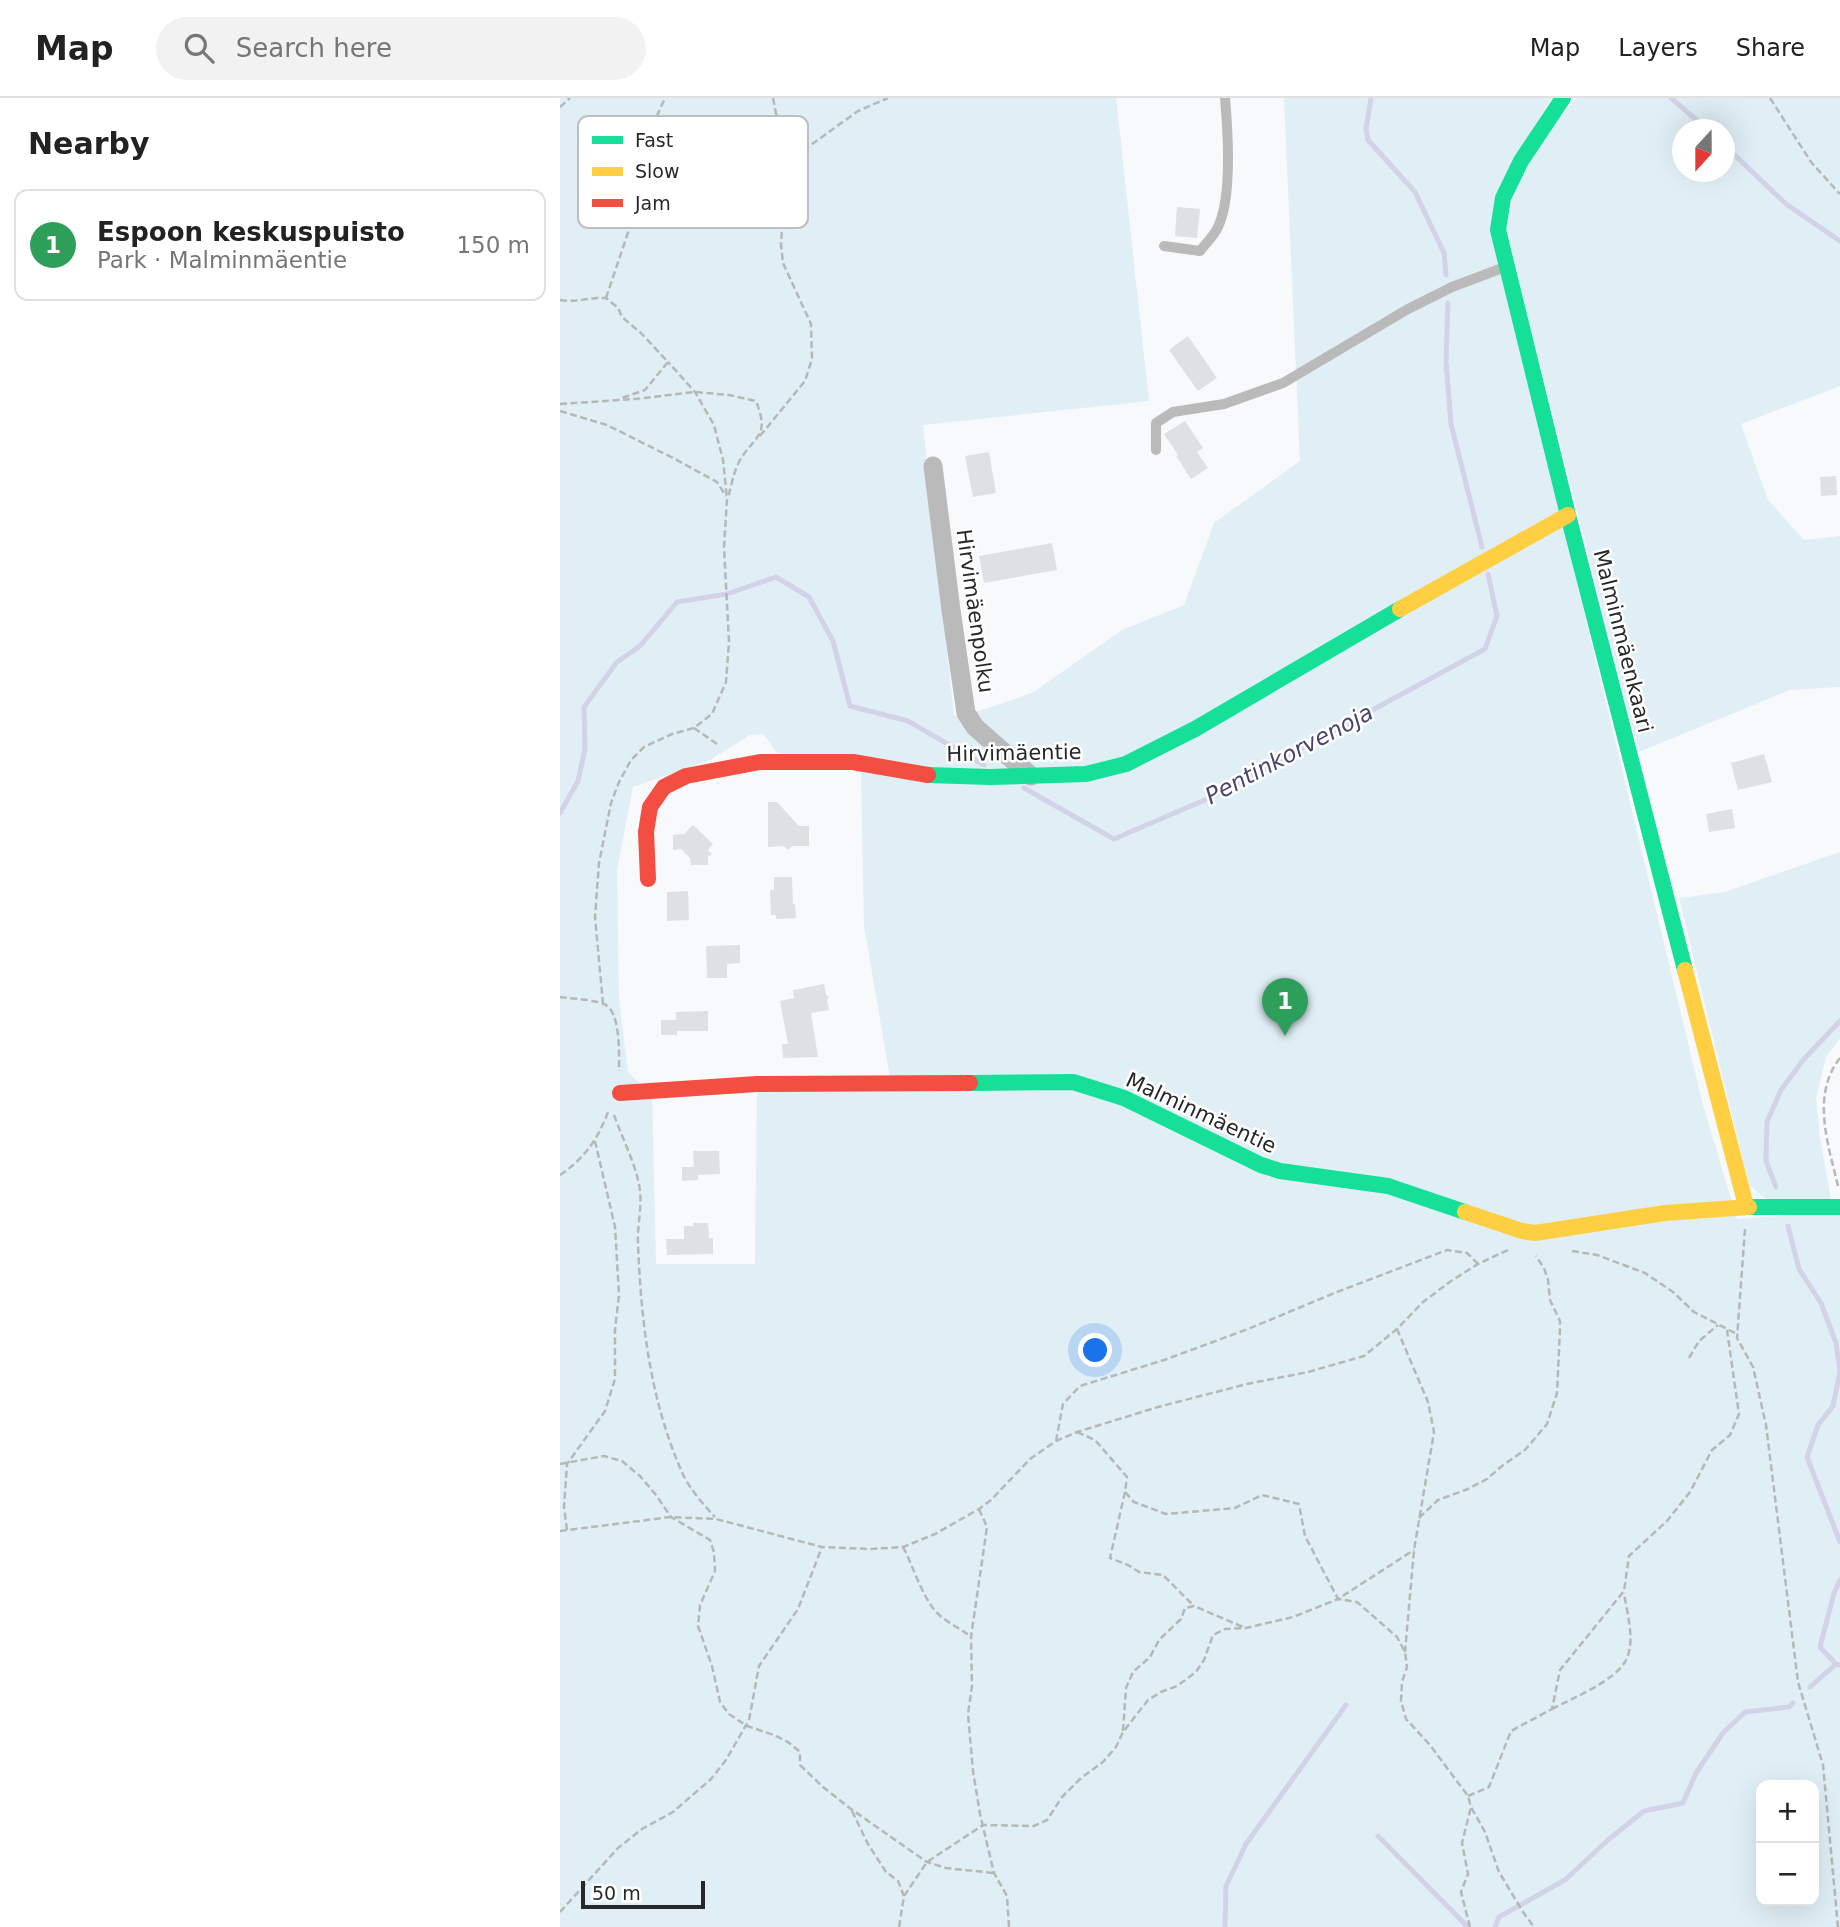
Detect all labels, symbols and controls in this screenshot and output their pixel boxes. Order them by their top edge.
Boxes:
search box [156,17,646,80]
text: Map [35,29,114,68]
icon: search [180,29,218,67]
text: Search here [236,33,392,63]
text: Map [1530,34,1580,62]
text: Layers [1618,34,1698,62]
text: Share [1736,34,1805,62]
legend [578,116,808,228]
north arrow [1672,119,1735,182]
text: Nearby [28,126,150,161]
text: Fast [635,129,673,151]
text: Slow [635,160,680,182]
text: Jam [634,192,671,214]
text: Espoon keskuspuisto [97,217,405,247]
text: 1 [45,232,61,258]
text: 150 m [456,232,530,258]
text: Park · Malminmäentie [97,247,347,273]
street label: Hirvimäenpolku [952,528,998,694]
street label: Malminmäenkaari [1589,547,1657,735]
water label: Pentinkorvenoja [1201,699,1377,809]
street label: Hirvimäentie [946,740,1082,766]
pin: 1 [1262,978,1308,1036]
street label: Malminmäentie [1122,1068,1280,1158]
your location [1078,1333,1112,1367]
map controls [1756,1780,1819,1906]
button: + [1756,1780,1819,1843]
button: − [1756,1843,1819,1906]
scale bar [581,1878,705,1910]
text: 50 m [592,1882,641,1904]

